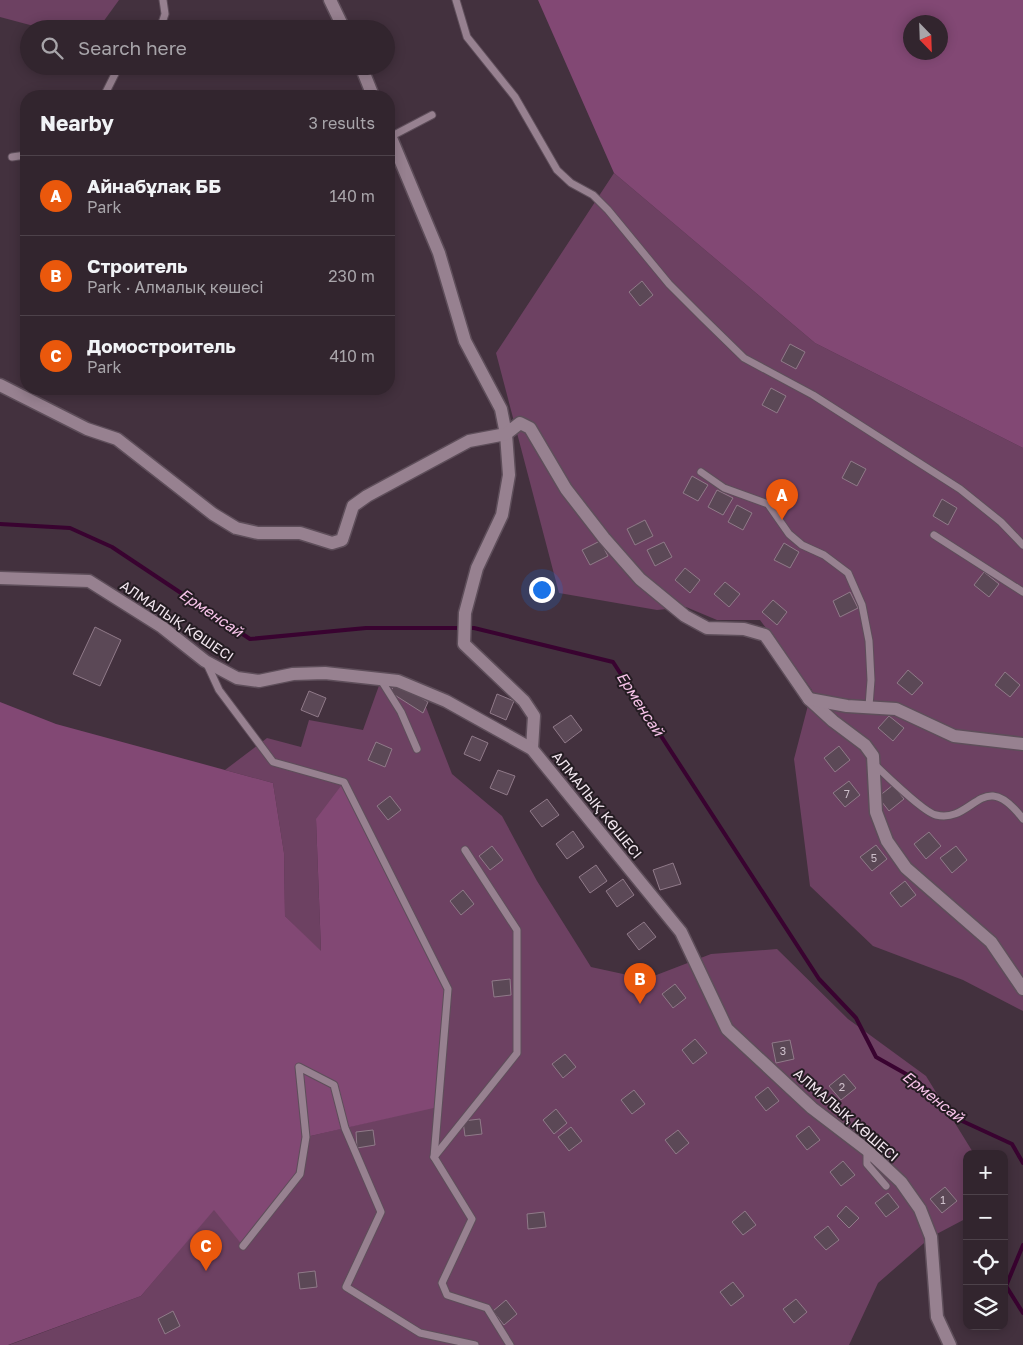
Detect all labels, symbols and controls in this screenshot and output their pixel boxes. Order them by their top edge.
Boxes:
north arrow [903,15,948,60]
search box [20,20,395,75]
icon: search [38,34,66,62]
text: Search here [78,36,187,59]
text: Nearby [40,110,114,136]
text: 3 results [308,113,375,133]
text: Айнабұлақ ББ [87,174,221,197]
text: A [50,186,62,206]
text: 140 m [329,186,375,206]
text: Park [87,197,122,217]
text: Строитель [87,254,188,277]
text: B [50,266,62,286]
text: 230 m [328,266,375,286]
text: Park · Алмалық көшесі [87,277,264,297]
text: Домостроитель [87,334,236,357]
text: C [50,346,62,366]
text: 410 m [329,346,375,366]
text: Park [87,357,122,377]
pin: A [766,479,798,520]
street label: АЛМАЛЫҚ КӨШЕСІ [117,576,237,665]
your location [529,577,555,603]
water label: Ерменсай [176,584,247,640]
water label: Ерменсай [613,668,669,740]
street label: АЛМАЛЫҚ КӨШЕСІ [549,748,646,862]
house number: 7 [844,787,850,800]
house number: 5 [871,851,877,864]
pin: B [624,963,656,1004]
house number: 3 [780,1044,786,1057]
street label: АЛМАЛЫҚ КӨШЕСІ [790,1065,902,1165]
water label: Ерменсай [899,1067,969,1126]
house number: 2 [839,1080,845,1093]
map controls [963,1150,1008,1330]
button: + [963,1150,1008,1195]
house number: 1 [940,1193,946,1206]
button: − [963,1195,1008,1240]
pin: C [190,1230,222,1271]
button: locate [963,1240,1008,1285]
button: layers [963,1285,1008,1330]

